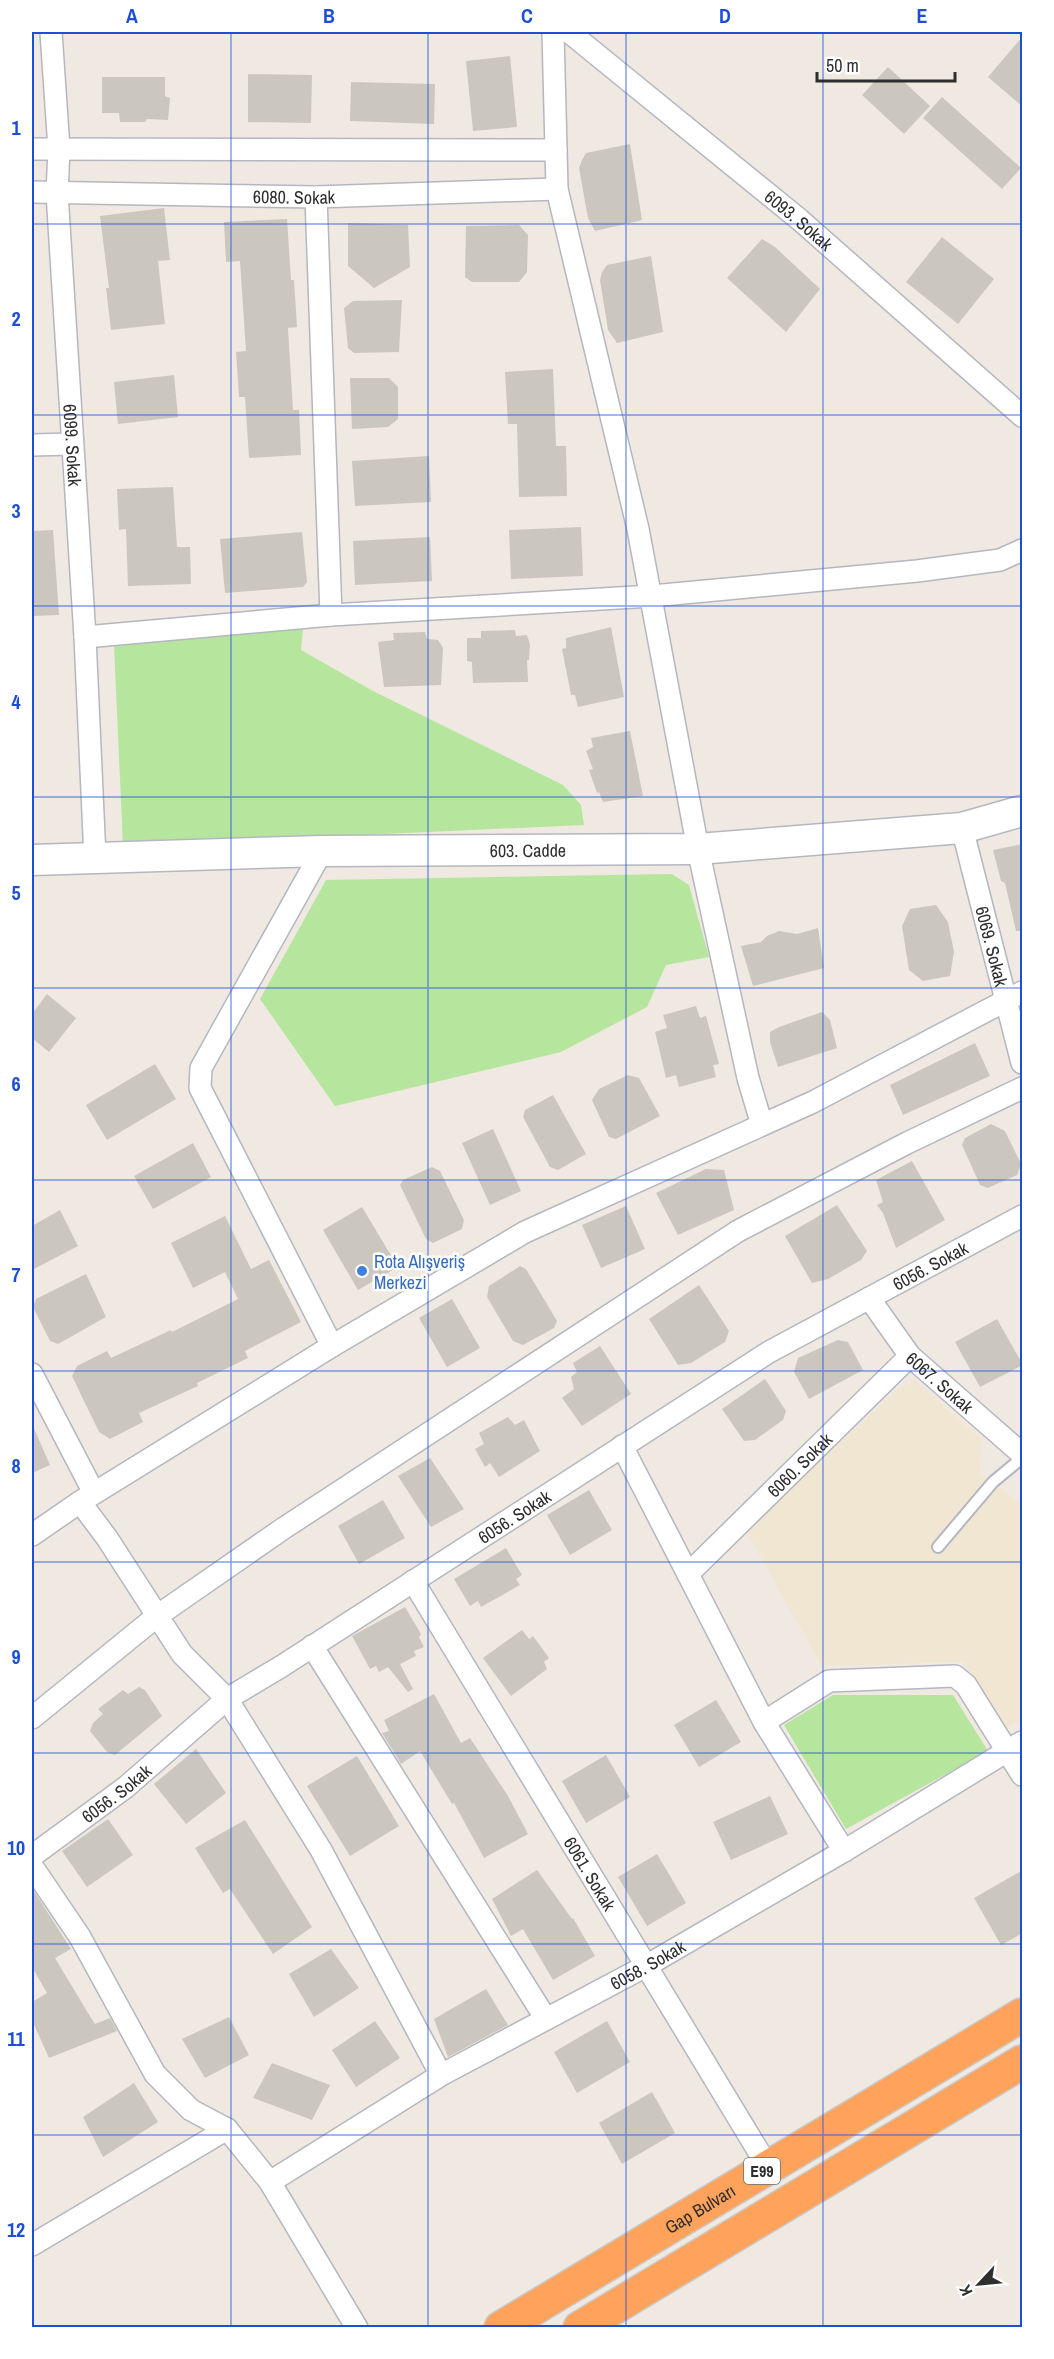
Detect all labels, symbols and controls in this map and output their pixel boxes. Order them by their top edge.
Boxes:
text: A [126,2,138,29]
text: B [323,2,335,29]
text: C [521,2,533,29]
text: D [719,2,731,29]
text: E [917,2,928,29]
scale bar [817,45,955,83]
text: 50 m [826,53,859,78]
text: 1 [11,114,21,141]
street label: 6080. Sokak [253,183,336,210]
street label: 6093. Sokak [760,184,839,256]
text: 2 [11,305,21,332]
street label: 6099. Sokak [58,403,88,488]
text: 3 [11,497,21,524]
text: 4 [11,688,21,715]
street label: 603. Cadde [490,837,566,863]
text: 5 [11,879,21,906]
street label: 6069. Sokak [970,903,1015,990]
text: 6 [11,1070,21,1097]
street label: 6056. Sokak [888,1235,973,1296]
place label: Rota Alışveriş Merkezi [374,1249,465,1295]
text: 7 [11,1261,21,1288]
marker: Rota Alışveriş Merkezi [355,1264,369,1278]
street label: 6067. Sokak [901,1346,980,1419]
street label: 6060. Sokak [761,1427,838,1502]
text: 8 [11,1452,21,1479]
street label: 6056. Sokak [473,1483,556,1549]
text: 9 [11,1643,21,1670]
street label: 6056. Sokak [76,1758,157,1828]
street label: 6061. Sokak [558,1832,622,1916]
text: 10 [7,1834,25,1861]
street label: 6058. Sokak [606,1933,690,1995]
text: 11 [7,2025,26,2052]
road number: E99 [744,2158,780,2184]
street label: Gap Bulvarı [660,2178,740,2239]
text: 12 [7,2216,25,2243]
north arrow [949,2254,1009,2314]
text: K [953,2281,977,2300]

